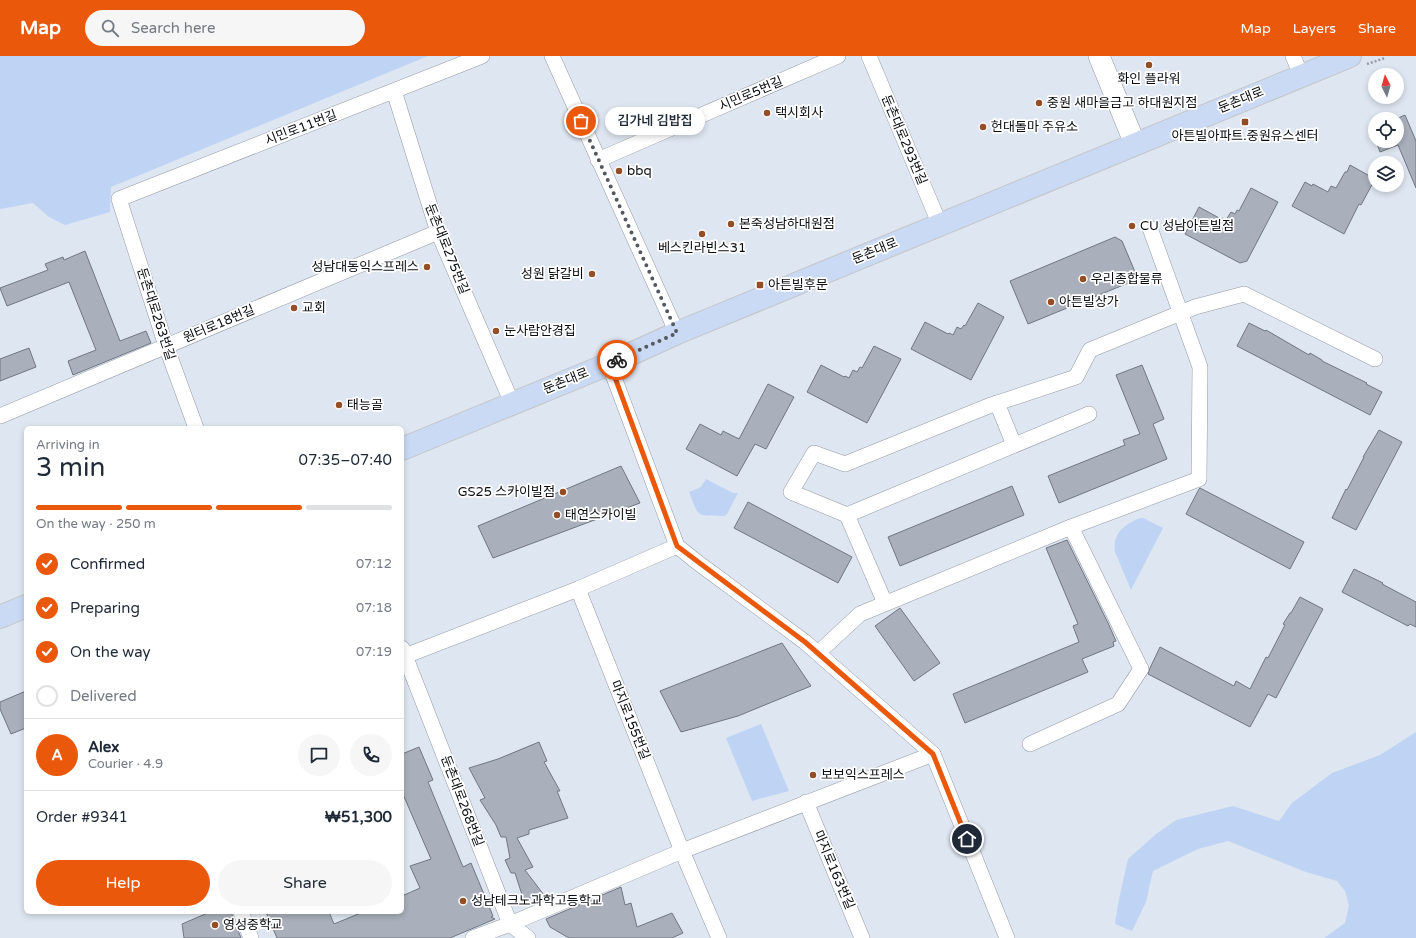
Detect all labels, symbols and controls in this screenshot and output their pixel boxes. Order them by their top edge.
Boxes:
search box [85,10,365,46]
text: Map [20,17,61,39]
icon: search [99,17,121,39]
text: Search here [131,19,215,37]
text: Map [1241,20,1271,37]
text: Layers [1293,20,1336,37]
text: Share [1358,20,1396,37]
marker: 화인 플라워 [1144,60,1154,70]
north arrow [1368,68,1404,104]
map controls [1368,68,1404,192]
place label: 화인 플라워 [1117,71,1181,87]
street label: 시민로5번길 [717,73,785,115]
street label: 둔촌대로 [1216,84,1266,116]
street label: 둔촌대로293번길 [878,93,930,187]
place label: 중원 새마을금고 하대원지점 [1047,95,1197,111]
marker: 중원 새마을금고 하대원지점 [1034,98,1044,108]
pin [564,104,598,138]
place label: 택시회사 [775,105,823,121]
street label: 시민로11번길 [263,107,339,149]
callout: 김가네 김밥집 [605,107,705,135]
marker: 택시회사 [762,108,772,118]
icon: bag [570,110,592,132]
button: locate [1368,112,1404,148]
text: 김가네 김밥집 [617,113,693,129]
marker: 아튼빌아파트.중원유스센터 [1240,117,1250,127]
place label: 헌대돌마 주유소 [991,119,1078,135]
marker: 헌대돌마 주유소 [978,122,988,132]
place label: 아튼빌아파트.중원유스센터 [1172,128,1318,144]
button: layers [1368,156,1404,192]
place label: bbq [627,163,652,179]
marker: bbq [614,166,624,176]
street label: 둔촌대로275번길 [422,201,472,297]
place label: 본죽성남하대원점 [739,216,835,232]
place label: CU 성남아튼빌점 [1140,218,1234,234]
marker: 본죽성남하대원점 [726,219,736,229]
marker: CU 성남아튼빌점 [1127,221,1137,231]
marker: 베스킨라빈스31 [697,229,707,239]
street label: 둔촌대로 [850,235,900,267]
place label: 베스킨라빈스31 [658,240,746,256]
place label: 성남대동익스프레스 [311,259,419,275]
marker: 성남대동익스프레스 [422,262,432,272]
street label: 둔촌대로263번길 [134,266,178,362]
place label: 성원 닭갈비 [521,266,584,282]
marker: 성원 닭갈비 [587,269,597,279]
place label: 우리종합물류 [1091,271,1163,287]
marker: 우리종합물류 [1078,274,1088,284]
place label: 아튼빌후문 [768,277,828,293]
marker: 아튼빌후문 [755,280,765,290]
place label: 아튼빌상가 [1059,294,1119,310]
marker: 아튼빌상가 [1046,297,1056,307]
place label: 교회 [302,300,326,316]
street label: 원터로18번길 [181,302,257,346]
marker: 교회 [289,303,299,313]
place label: 눈사람안경집 [504,323,576,339]
marker: 눈사람안경집 [491,326,501,336]
courier [597,340,637,380]
icon: bike [606,349,628,371]
street label: 둔촌대로 [541,365,591,397]
place label: 태능골 [347,397,383,413]
marker: 태능골 [334,400,344,410]
text: Arriving in [36,437,100,453]
text: 07:35–07:40 [299,451,392,469]
text: 3 min [36,452,105,483]
place label: GS25 스카이빌점 [458,484,555,500]
marker: GS25 스카이빌점 [558,487,568,497]
place label: 태연스카이빌 [565,507,637,523]
marker: 태연스카이빌 [552,510,562,520]
text: On the way · 250 m [36,516,156,532]
icon: check [36,553,58,575]
text: Confirmed [70,555,145,573]
text: 07:12 [356,556,392,572]
icon: check [36,597,58,619]
text: Preparing [70,599,140,617]
text: 07:18 [356,600,392,616]
icon: check [36,641,58,663]
text: On the way [70,643,150,661]
text: 07:19 [356,644,392,660]
street label: 마지로155번길 [607,678,653,762]
text: Delivered [70,687,137,705]
button: chat [298,734,340,776]
button: phone [350,734,392,776]
text: Alex [88,738,119,756]
text: A [51,746,63,764]
street label: 둔촌대로268번길 [437,753,487,849]
text: Courier · 4.9 [88,756,163,772]
place label: 보보익스프레스 [821,767,905,783]
marker: 보보익스프레스 [808,770,818,780]
text: Order #9341 [36,808,128,826]
text: ₩51,300 [325,808,392,826]
pin [950,822,984,856]
street label: 마지로163번길 [810,828,858,912]
icon: home [956,828,978,850]
button: Help [36,860,210,906]
button: Share [218,860,392,906]
place label: 성남테크노과학고등학교 [471,893,603,909]
marker: 성남테크노과학고등학교 [458,896,468,906]
place label: 영성중학교 [223,917,283,933]
marker: 영성중학교 [210,920,220,930]

